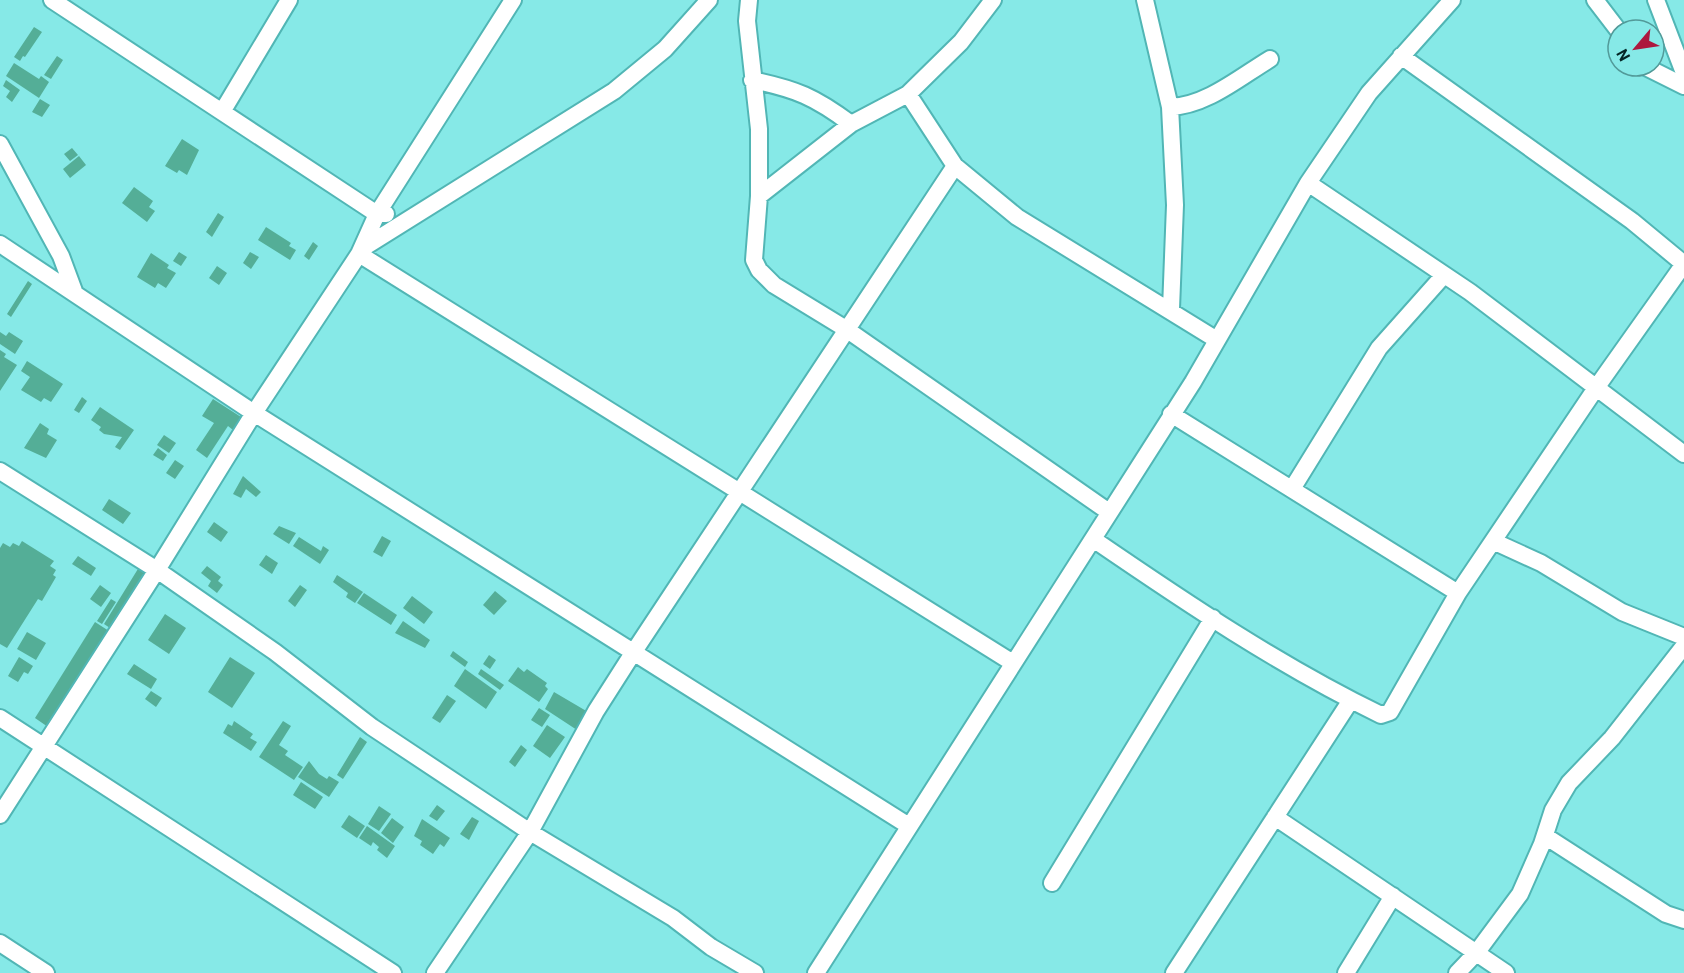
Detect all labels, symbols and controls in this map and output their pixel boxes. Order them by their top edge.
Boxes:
north arrow [1606,18,1666,78]
text: N [1612,46,1633,65]

